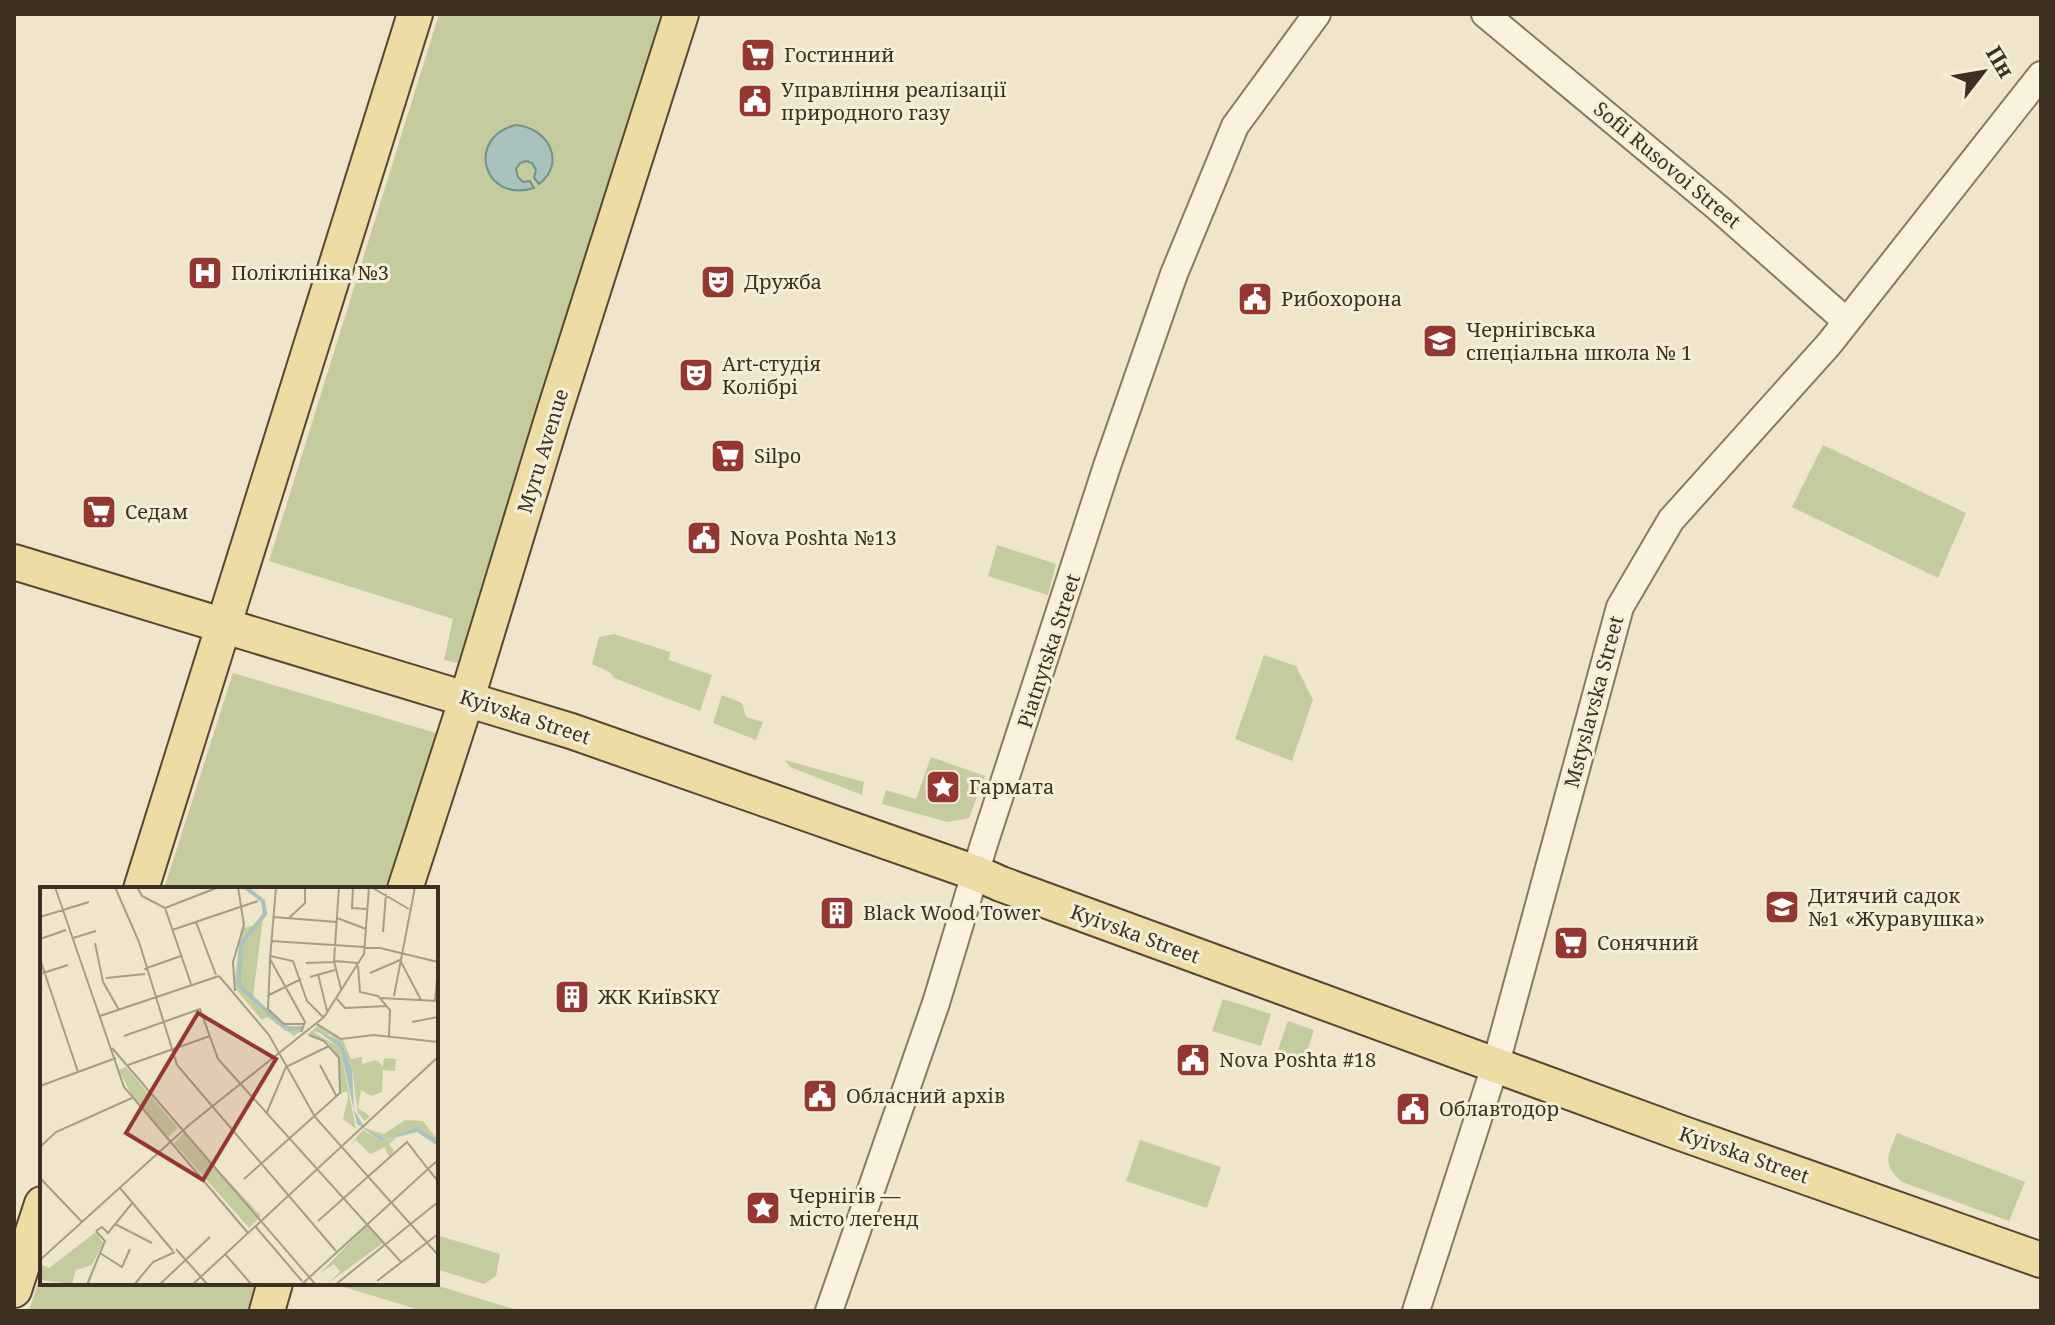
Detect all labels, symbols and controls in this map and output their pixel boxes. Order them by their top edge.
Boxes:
north arrow [1943,32,2023,112]
supermarket icon: Гостинний [739,36,777,74]
text: Пн [1980,40,2022,83]
place label: Гостинний [784,41,895,68]
place label: Управління реалізації природного газу [781,76,1007,126]
public building icon: Управління реалізації природного газу [736,82,774,120]
street label: Sofii Rusovoi Street [1588,95,1747,234]
hospital icon: Поліклініка №3 [186,254,224,292]
place label: Поліклініка №3 [231,259,389,286]
theatre icon: Дружба [699,263,737,301]
place label: Дружба [744,268,822,295]
public building icon: Рибохорона [1236,280,1274,318]
place label: Рибохорона [1281,285,1402,312]
place label: Чернігівська спеціальна школа № 1 [1466,316,1692,366]
school or university icon: Чернігівська спеціальна школа № 1 [1421,322,1459,360]
place label: Art-студія Колібрі [722,350,821,400]
theatre icon: Art-студія Колібрі [677,356,715,394]
street label: Myru Avenue [511,385,574,516]
supermarket icon: Silpo [709,437,747,475]
place label: Silpo [754,442,801,469]
supermarket icon: Седам [80,493,118,531]
place label: Седам [125,498,188,525]
public building icon: Nova Poshta №13 [685,519,723,557]
place label: Nova Poshta №13 [730,524,897,551]
street label: Piatnytska Street [1011,570,1086,731]
street label: Mstyslavska Street [1558,613,1629,791]
street label: Kyivska Street [456,683,594,750]
place icon: Гармата [924,768,962,806]
place label: Гармата [969,773,1054,800]
place label: Дитячий садок №1 «Журавушка» [1808,882,1985,932]
inset map [40,887,438,1285]
school or university icon: Дитячий садок №1 «Журавушка» [1763,888,1801,926]
building icon: Black Wood Tower [818,894,856,932]
street label: Kyivska Street [1067,898,1204,969]
place label: Black Wood Tower [863,899,1041,926]
supermarket icon: Сонячний [1552,924,1590,962]
place label: Сонячний [1597,929,1699,956]
building icon: ЖК КиївSKY [553,978,591,1016]
place label: ЖК КиївSKY [597,983,720,1010]
public building icon: Nova Poshta #18 [1174,1041,1212,1079]
place label: Nova Poshta #18 [1219,1046,1376,1073]
public building icon: Обласний архів [801,1077,839,1115]
place label: Обласний архів [846,1082,1005,1109]
public building icon: Облавтодор [1394,1090,1432,1128]
place label: Облавтодор [1439,1095,1559,1122]
street label: Kyivska Street [1676,1120,1813,1189]
place label: Чернігів — місто легенд [789,1182,918,1232]
place icon: Чернігів — місто легенд [744,1189,782,1227]

